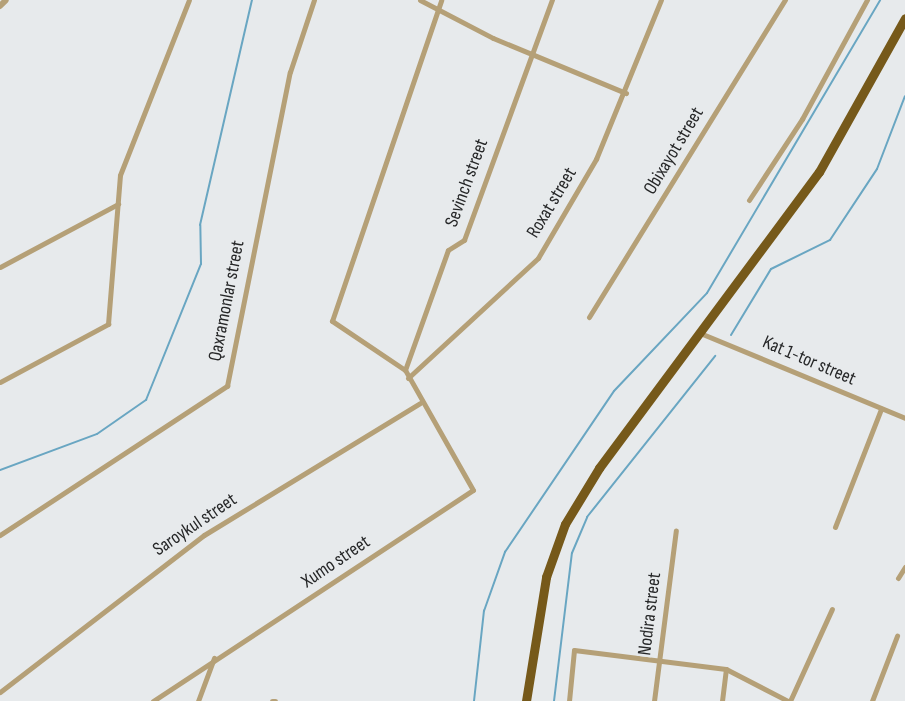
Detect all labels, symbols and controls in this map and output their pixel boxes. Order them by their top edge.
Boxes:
street label: Obixayot street [639,103,709,199]
street label: Sevinch street [441,136,493,230]
street label: Roxat street [522,164,582,242]
street label: Qaxramonlar street [204,239,250,363]
street label: Kat 1-tor street [759,331,859,391]
street label: Saroykul street [149,489,241,561]
street label: Xumo street [297,531,375,593]
street label: Nodira street [634,571,666,657]

